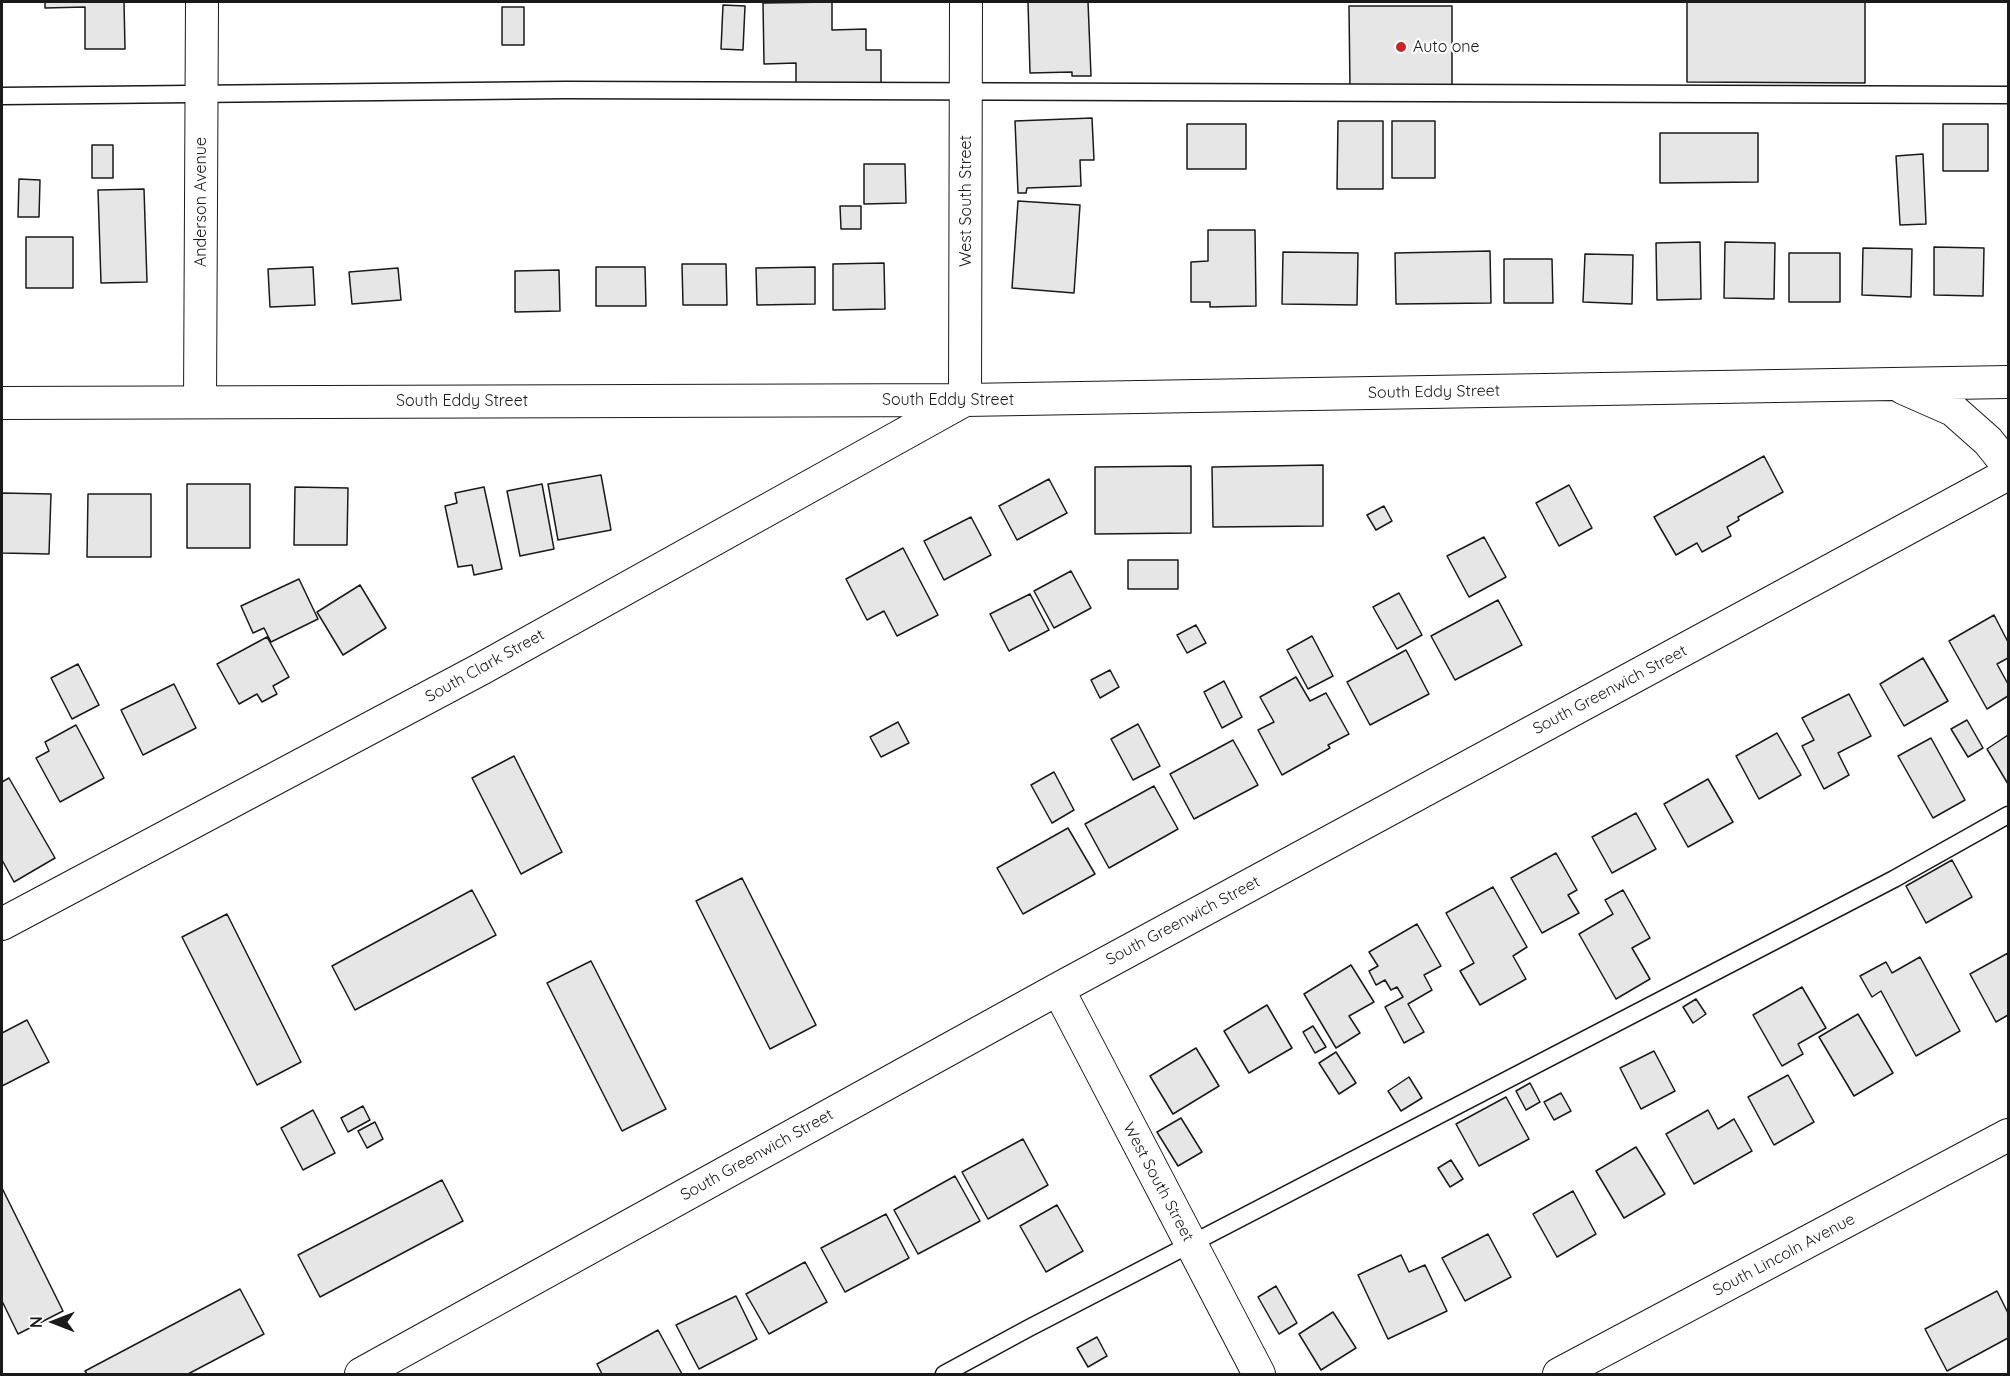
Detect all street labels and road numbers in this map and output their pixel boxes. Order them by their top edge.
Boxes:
street label: West South Street [956,135,976,267]
street label: Anderson Avenue [191,137,211,267]
street label: South Eddy Street [1368,381,1500,403]
street label: South Eddy Street [882,390,1014,410]
street label: South Eddy Street [396,391,528,411]
street label: South Clark Street [422,625,548,707]
street label: South Greenwich Street [1530,641,1690,739]
street label: South Greenwich Street [1103,872,1263,970]
street label: South Greenwich Street [677,1105,837,1205]
street label: West South Street [1119,1119,1197,1245]
street label: South Lincoln Avenue [1710,1209,1858,1301]

